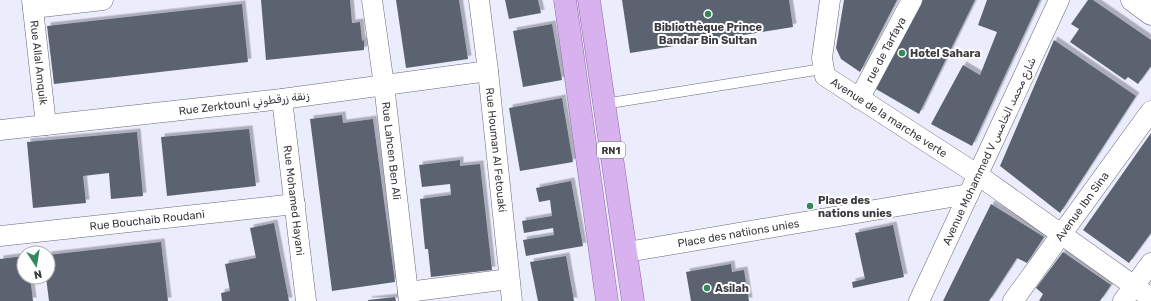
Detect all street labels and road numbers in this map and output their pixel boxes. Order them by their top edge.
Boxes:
street label: rue de Tarfaya [863,15,909,85]
street label: Rue Allal Amquik [27,20,50,106]
street label: Avenue Mohammed V شارع محمد الخامس [940,55,1041,248]
street label: Avenue de la marche verte [828,75,949,160]
street label: Rue Houman Al Fetouaki [483,87,509,213]
street label: Rue Zerktouni زنقة زرقطوني [178,89,311,120]
street label: Rue Lahcen Ben Ali [379,101,403,201]
road number: RN1 [597,142,625,158]
street label: Rue Mohamed Hayani [281,145,307,256]
street label: Avenue Ibn Sina [1053,169,1112,244]
street label: Rue Bouchaib Roudani [89,208,205,233]
street label: Place des natiions unies [677,217,801,250]

